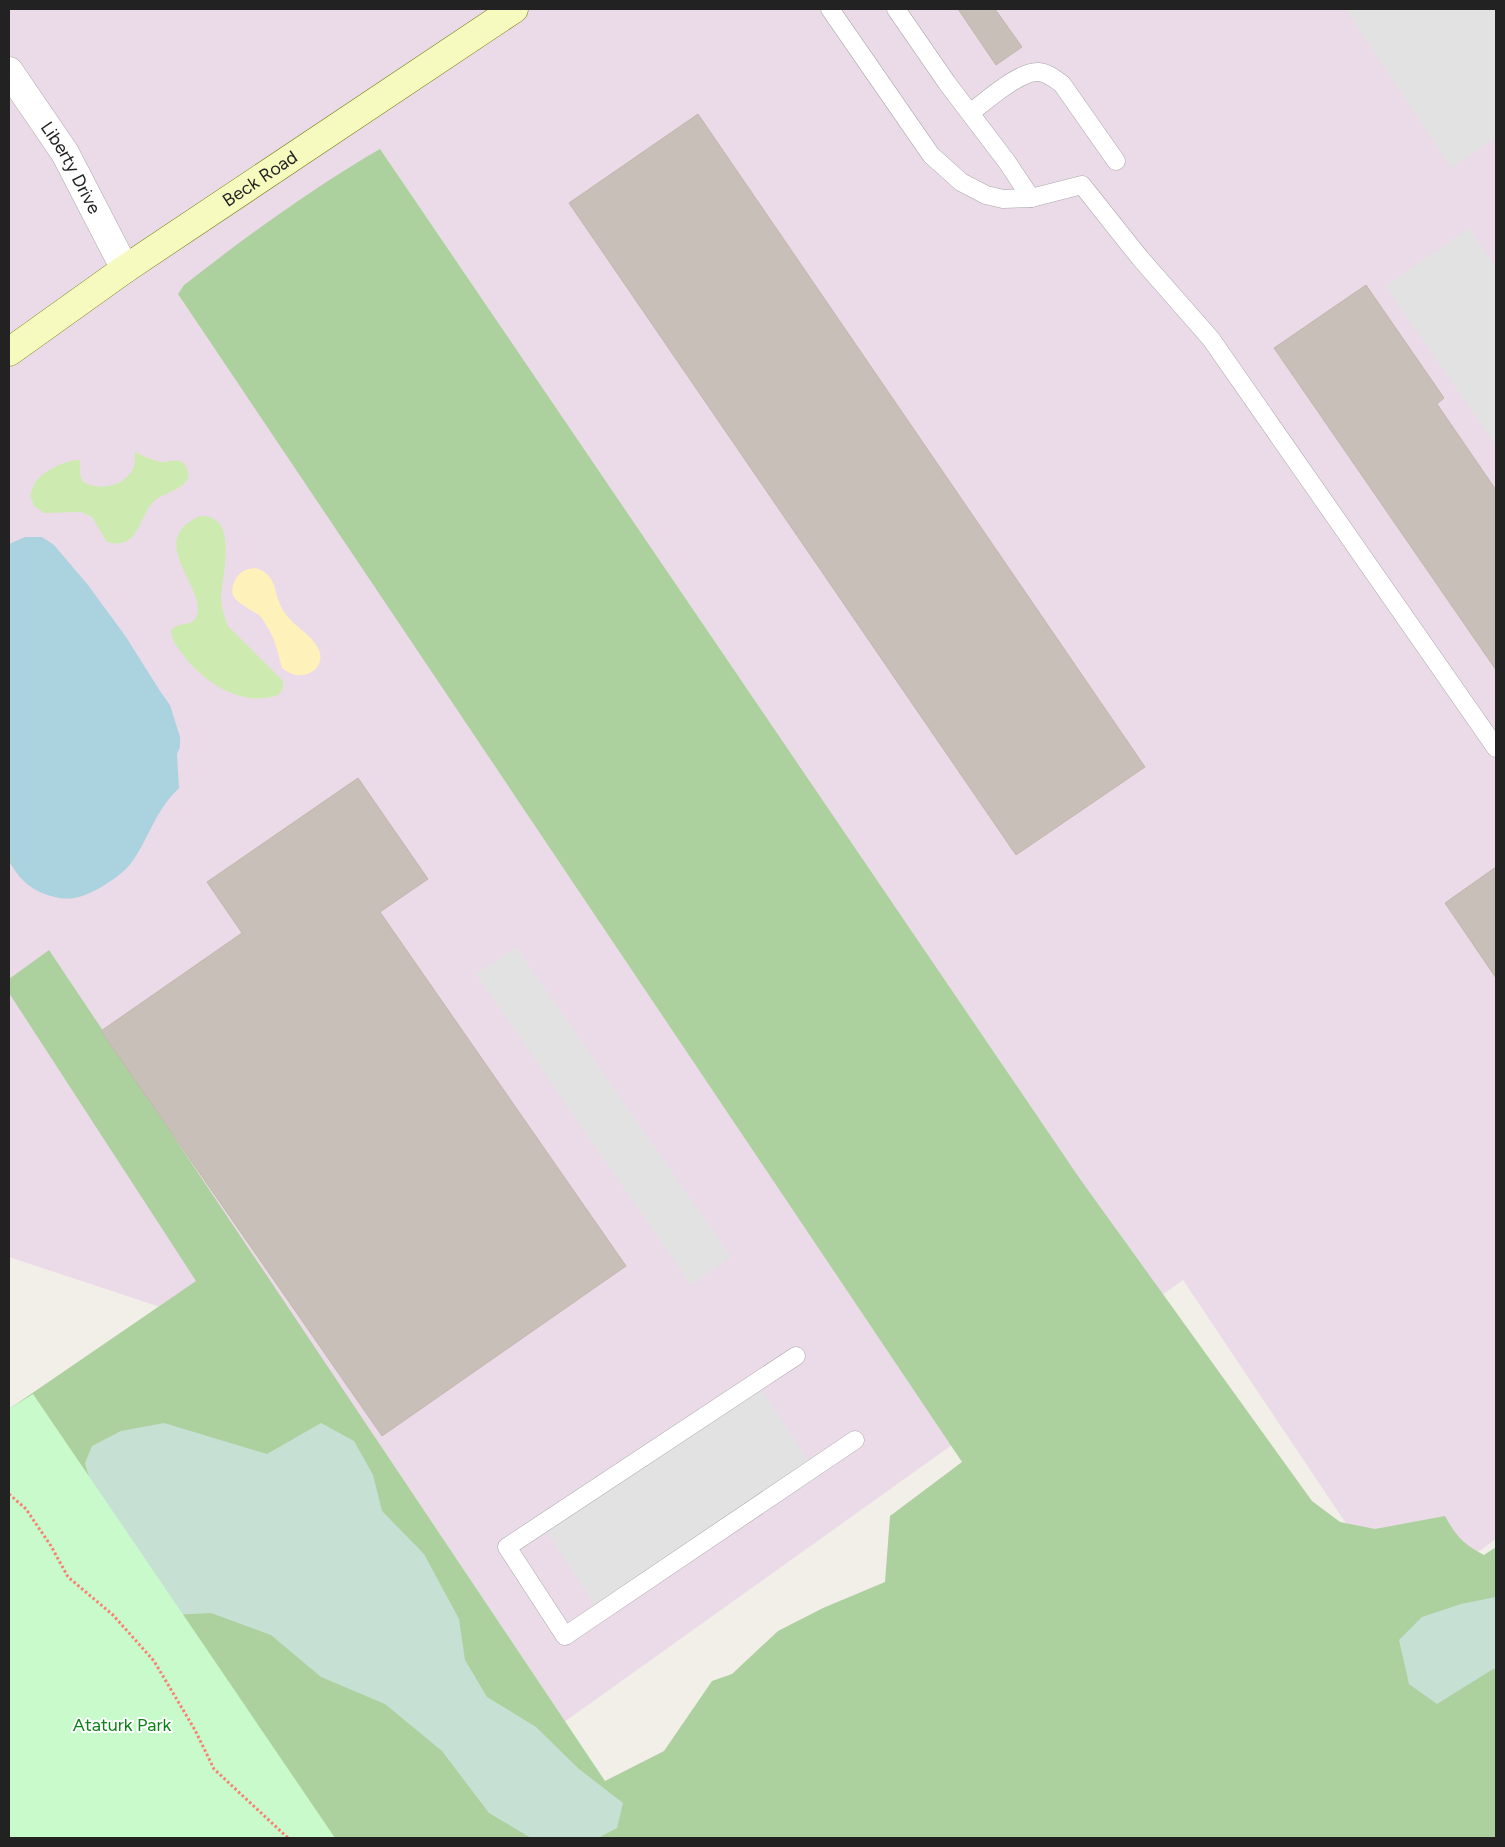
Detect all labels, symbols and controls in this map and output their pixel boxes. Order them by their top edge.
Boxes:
street label: Liberty Drive [36,117,106,218]
street label: Beck Road [218,146,302,212]
park label: Ataturk Park [73,1714,172,1736]

